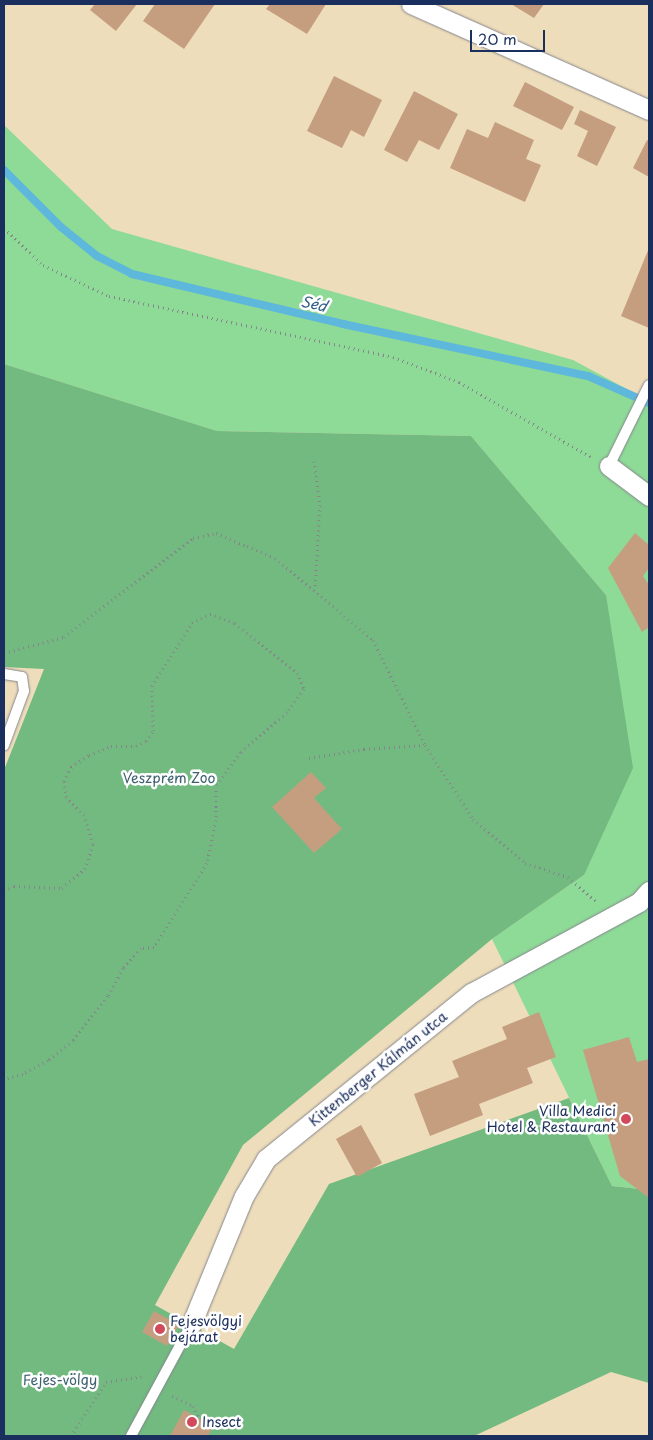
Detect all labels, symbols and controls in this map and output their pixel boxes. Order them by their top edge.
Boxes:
scale bar [473,20,548,52]
text: 20 m [478,27,517,50]
water label: Séd [299,291,329,315]
park label: Veszprém Zoo [122,770,216,786]
street label: Kittenberger Kálmán utca [305,1008,451,1130]
place label: Villa Medici Hotel & Restaurant [486,1103,616,1136]
marker: Villa Medici Hotel & Restaurant [620,1113,632,1125]
place label: Fejesvölgyi bejárat [170,1313,242,1345]
marker: Fejesvölgyi bejárat [154,1323,166,1335]
park label: Fejes-völgy [23,1372,97,1388]
place label: Insect [202,1414,241,1430]
marker: Insect [186,1416,198,1428]

